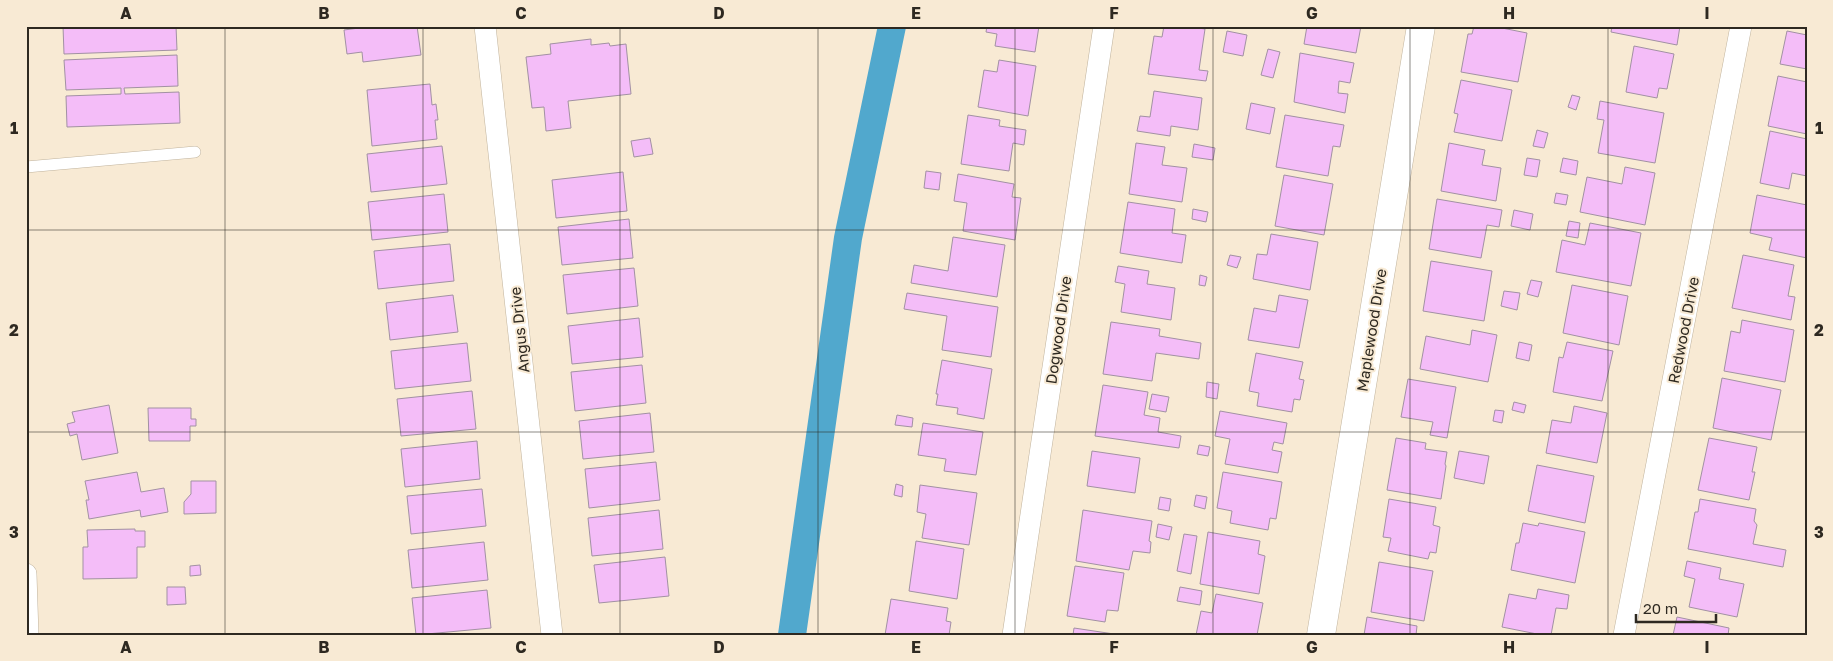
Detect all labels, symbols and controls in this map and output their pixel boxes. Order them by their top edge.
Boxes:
text: A [120,3,132,23]
text: B [318,3,330,23]
text: C [515,3,527,23]
text: D [713,3,725,23]
text: E [911,3,921,23]
text: F [1109,3,1119,23]
text: G [1306,3,1318,23]
text: H [1503,3,1515,23]
text: I [1704,3,1710,23]
text: 1 [10,118,18,138]
text: 1 [1815,118,1823,138]
street label: Maplewood Drive [1352,267,1390,393]
street label: Dogwood Drive [1042,275,1075,385]
street label: Redwood Drive [1664,275,1702,385]
street label: Angus Drive [506,286,532,374]
text: 2 [9,320,19,340]
text: 2 [1814,320,1824,340]
text: 3 [9,522,19,542]
text: 3 [1814,522,1824,542]
scale bar [1636,591,1716,623]
text: 20 m [1643,599,1678,617]
text: A [120,637,132,657]
text: B [318,637,330,657]
text: C [515,637,527,657]
text: D [713,637,725,657]
text: E [911,637,921,657]
text: F [1109,637,1119,657]
text: G [1306,637,1318,657]
text: H [1503,637,1515,657]
text: I [1704,637,1710,657]

